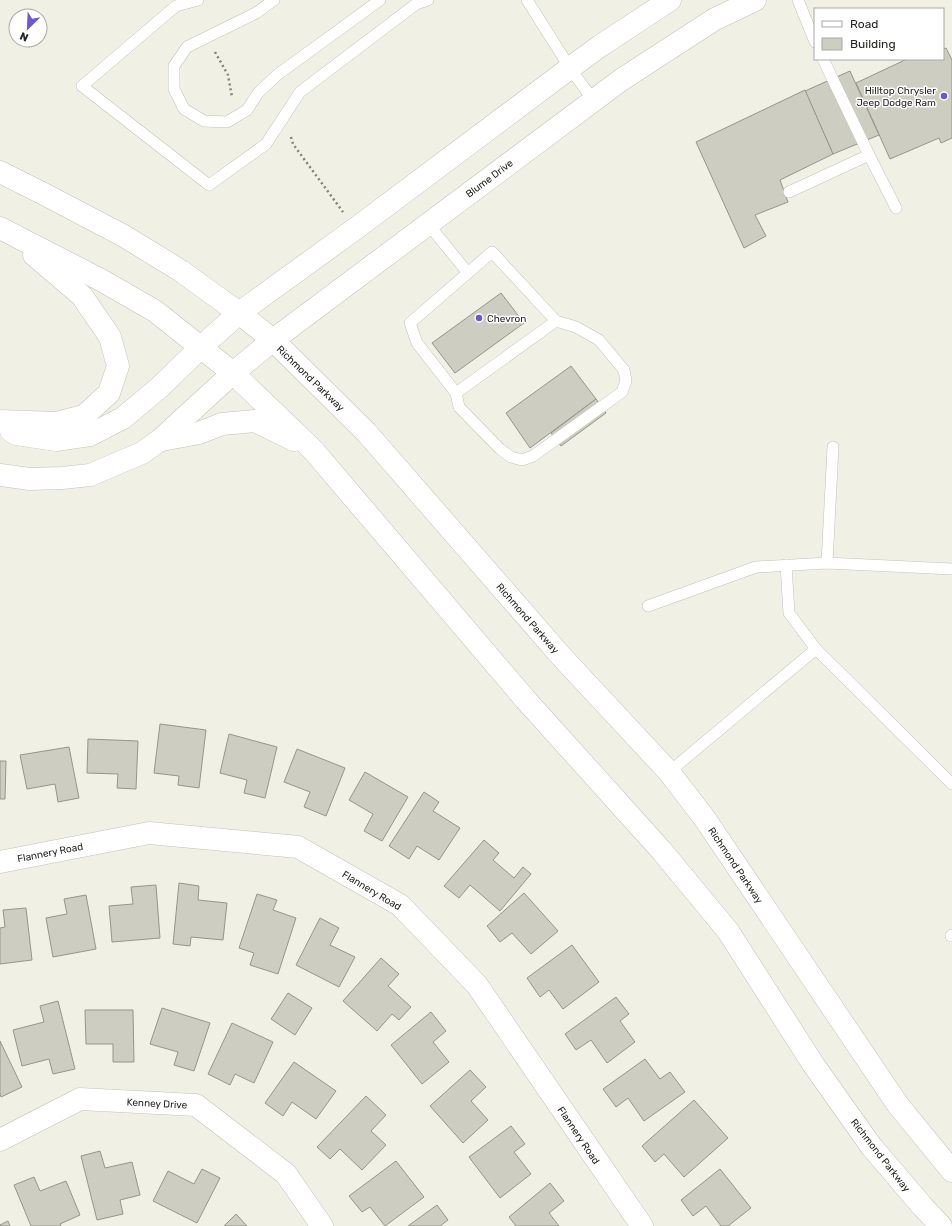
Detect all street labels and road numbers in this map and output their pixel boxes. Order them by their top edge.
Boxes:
street label: Blume Drive [464,157,516,200]
street label: Richmond Parkway [274,343,347,414]
street label: Richmond Parkway [493,581,561,657]
street label: Richmond Parkway [705,825,765,906]
street label: Flannery Road [16,841,84,865]
street label: Flannery Road [340,869,403,913]
street label: Kenney Drive [126,1096,188,1112]
street label: Flannery Road [555,1105,602,1167]
street label: Richmond Parkway [848,1117,913,1195]

